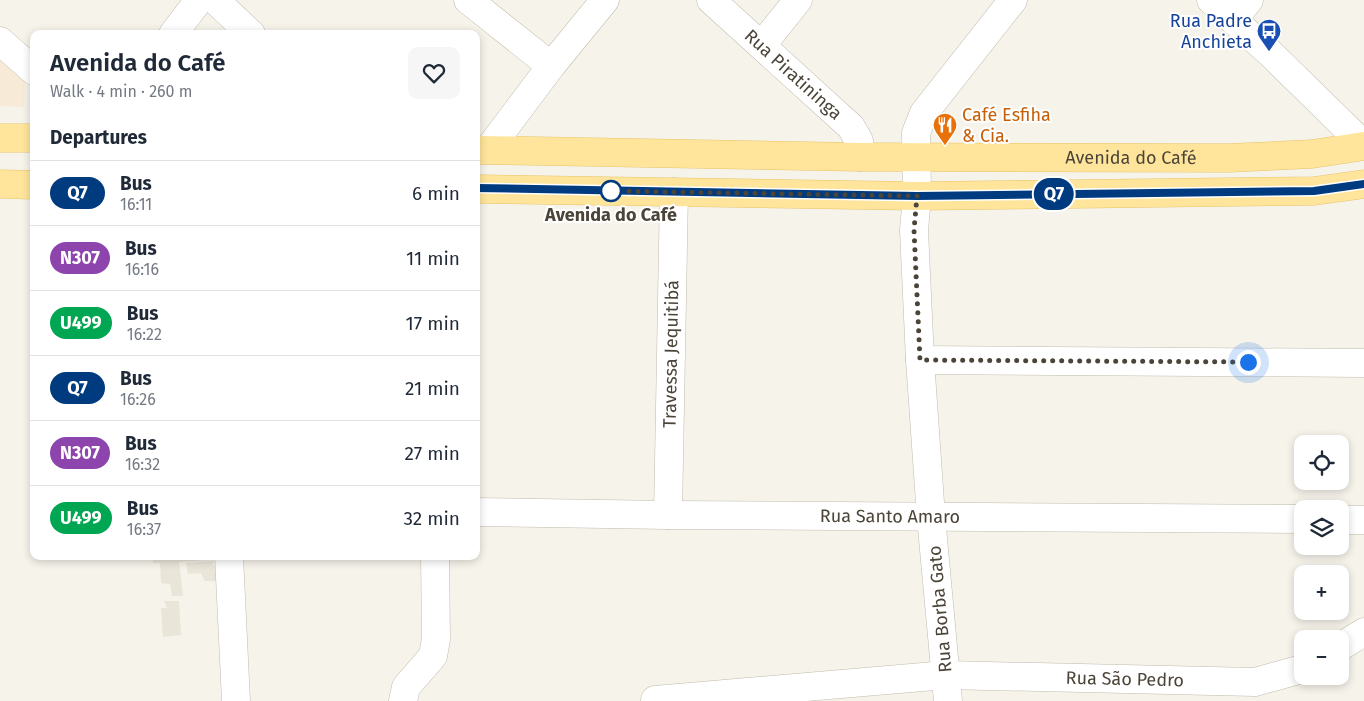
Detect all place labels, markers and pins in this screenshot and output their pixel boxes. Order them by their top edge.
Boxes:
place label: Rua Padre Anchieta [1170,10,1252,53]
bus stop icon: Rua Padre Anchieta [1256,18,1282,52]
place label: Café Esfiha & Cia. [962,104,1051,147]
restaurant icon: Café Esfiha & Cia. [932,112,958,146]
marker: Avenida do Café [600,180,622,202]
place label: Avenida do Café [544,204,677,226]

